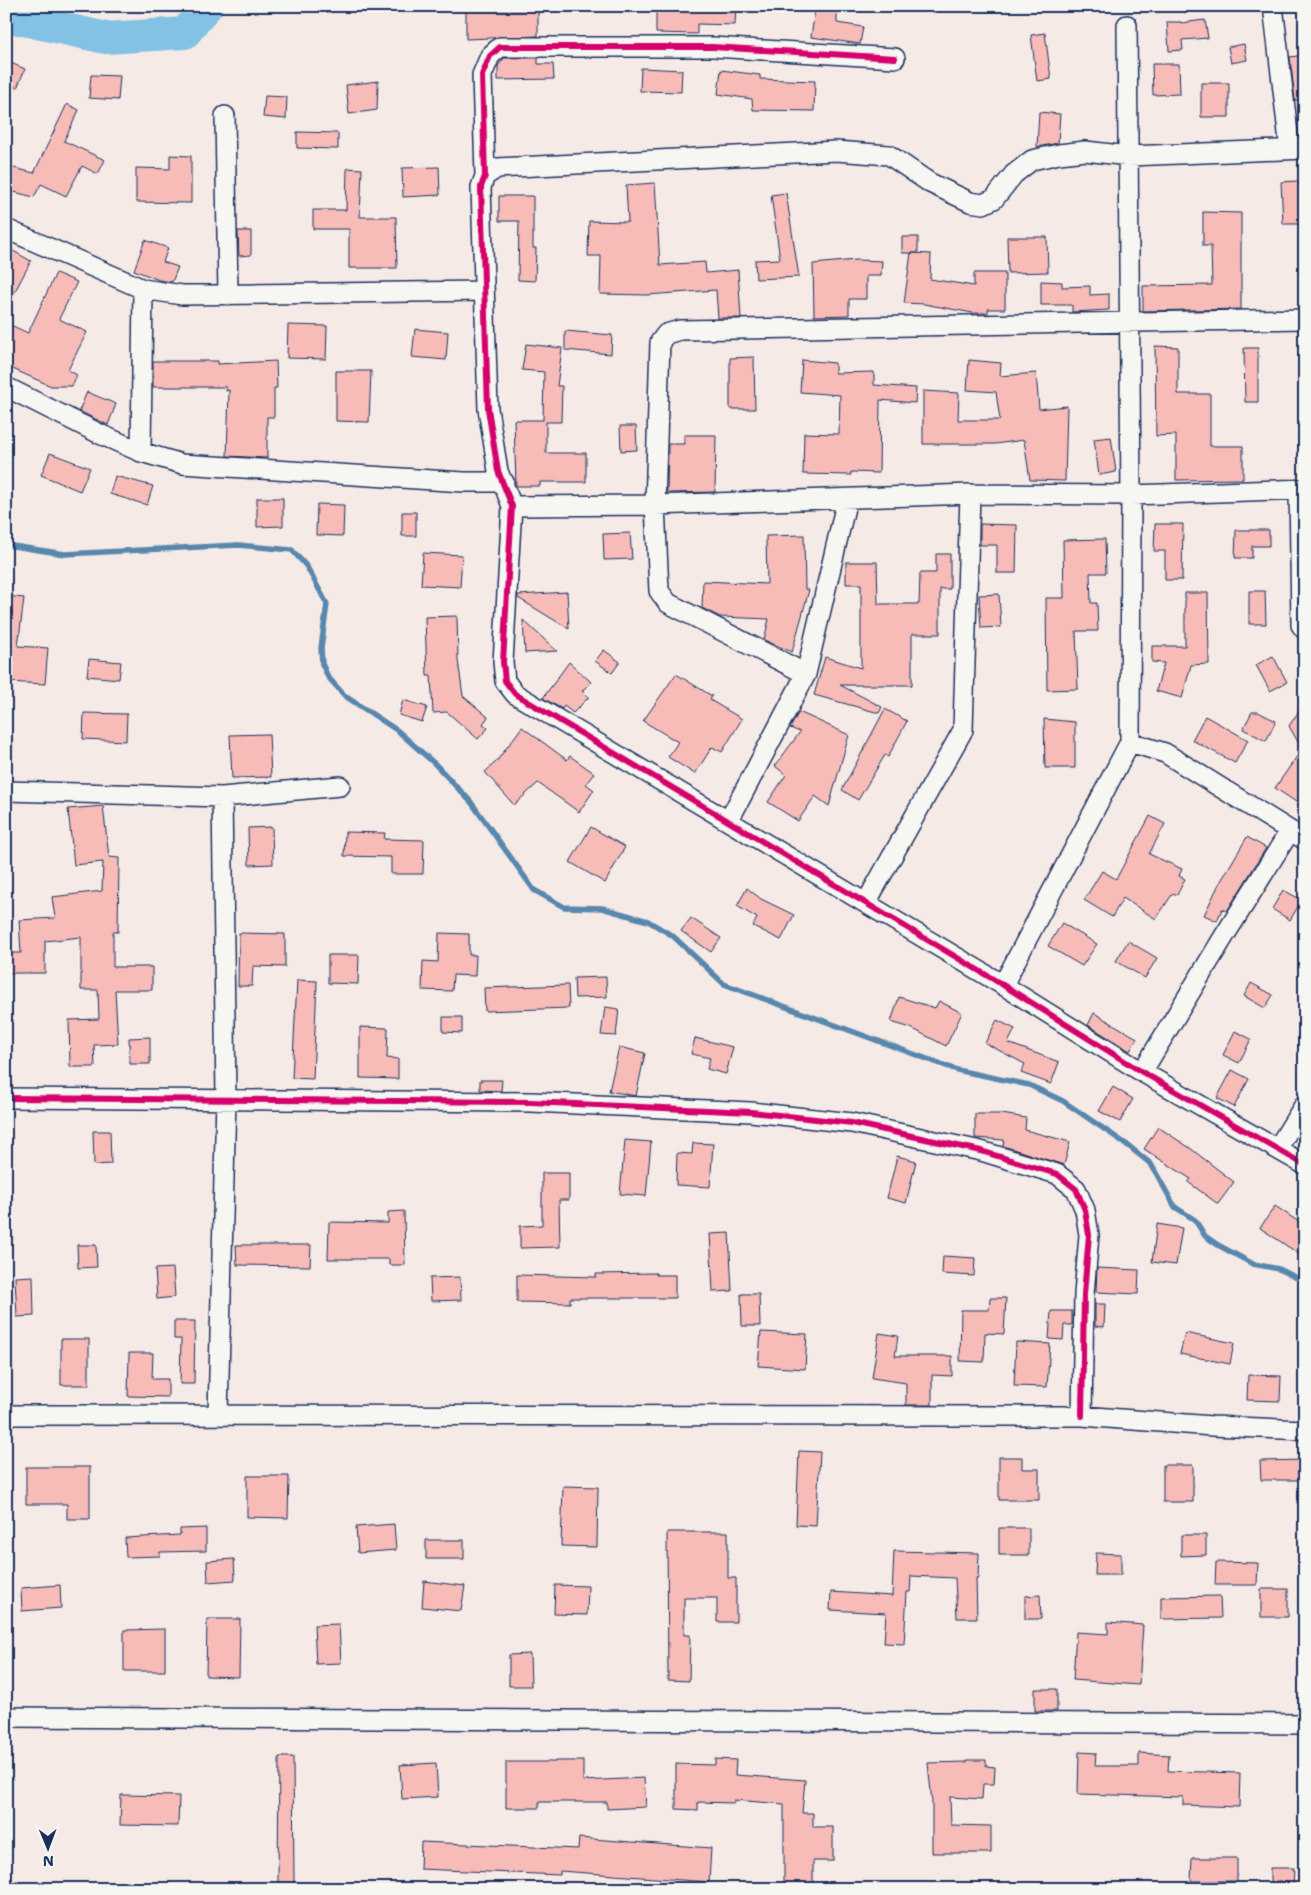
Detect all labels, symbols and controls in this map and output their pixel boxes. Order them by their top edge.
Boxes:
north arrow [22,1822,72,1872]
text: N [43,1852,54,1870]

